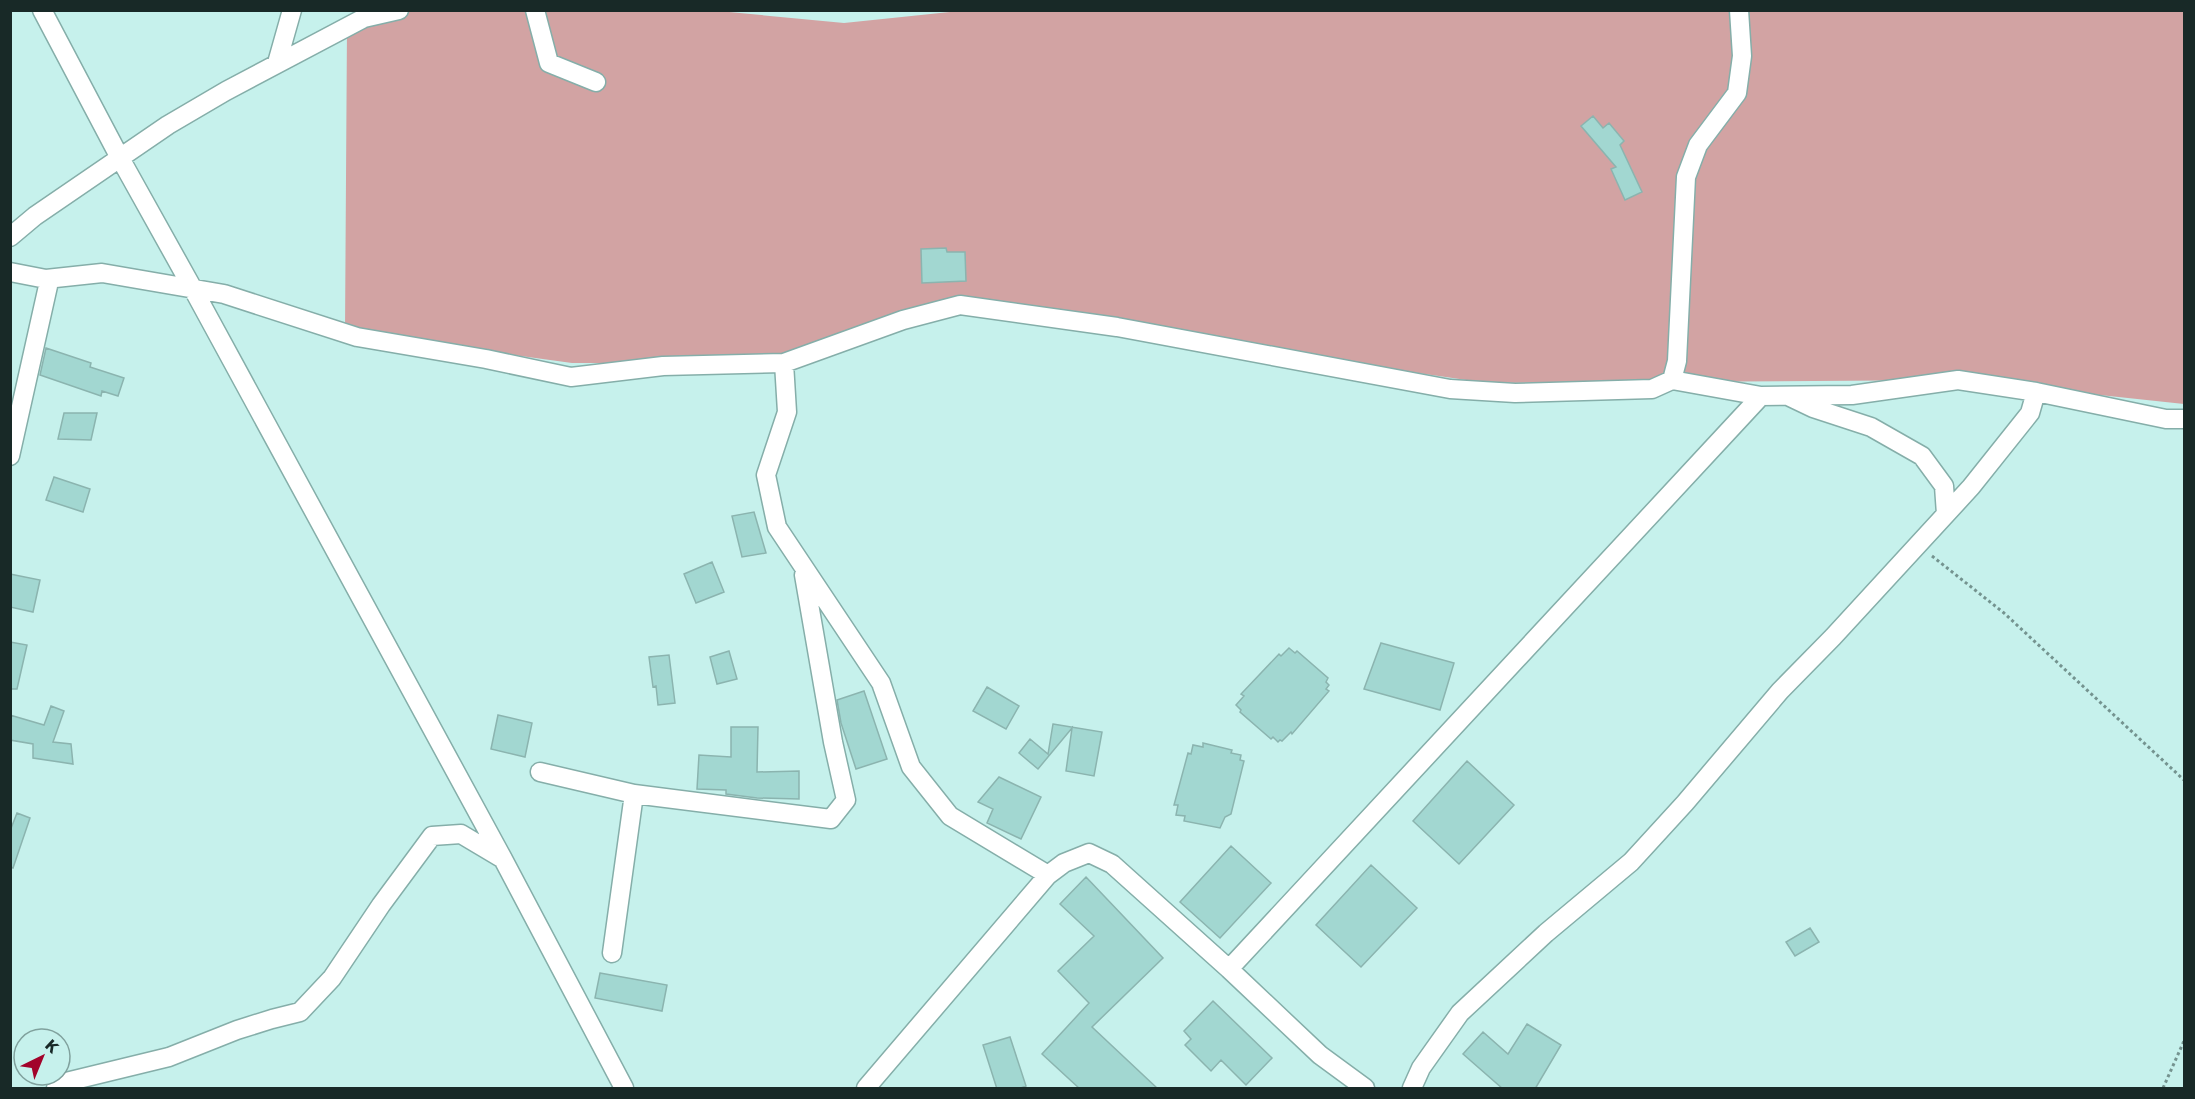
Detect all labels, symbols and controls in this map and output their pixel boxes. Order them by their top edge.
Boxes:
north arrow [12,1027,72,1087]
text: K [41,1035,64,1058]

